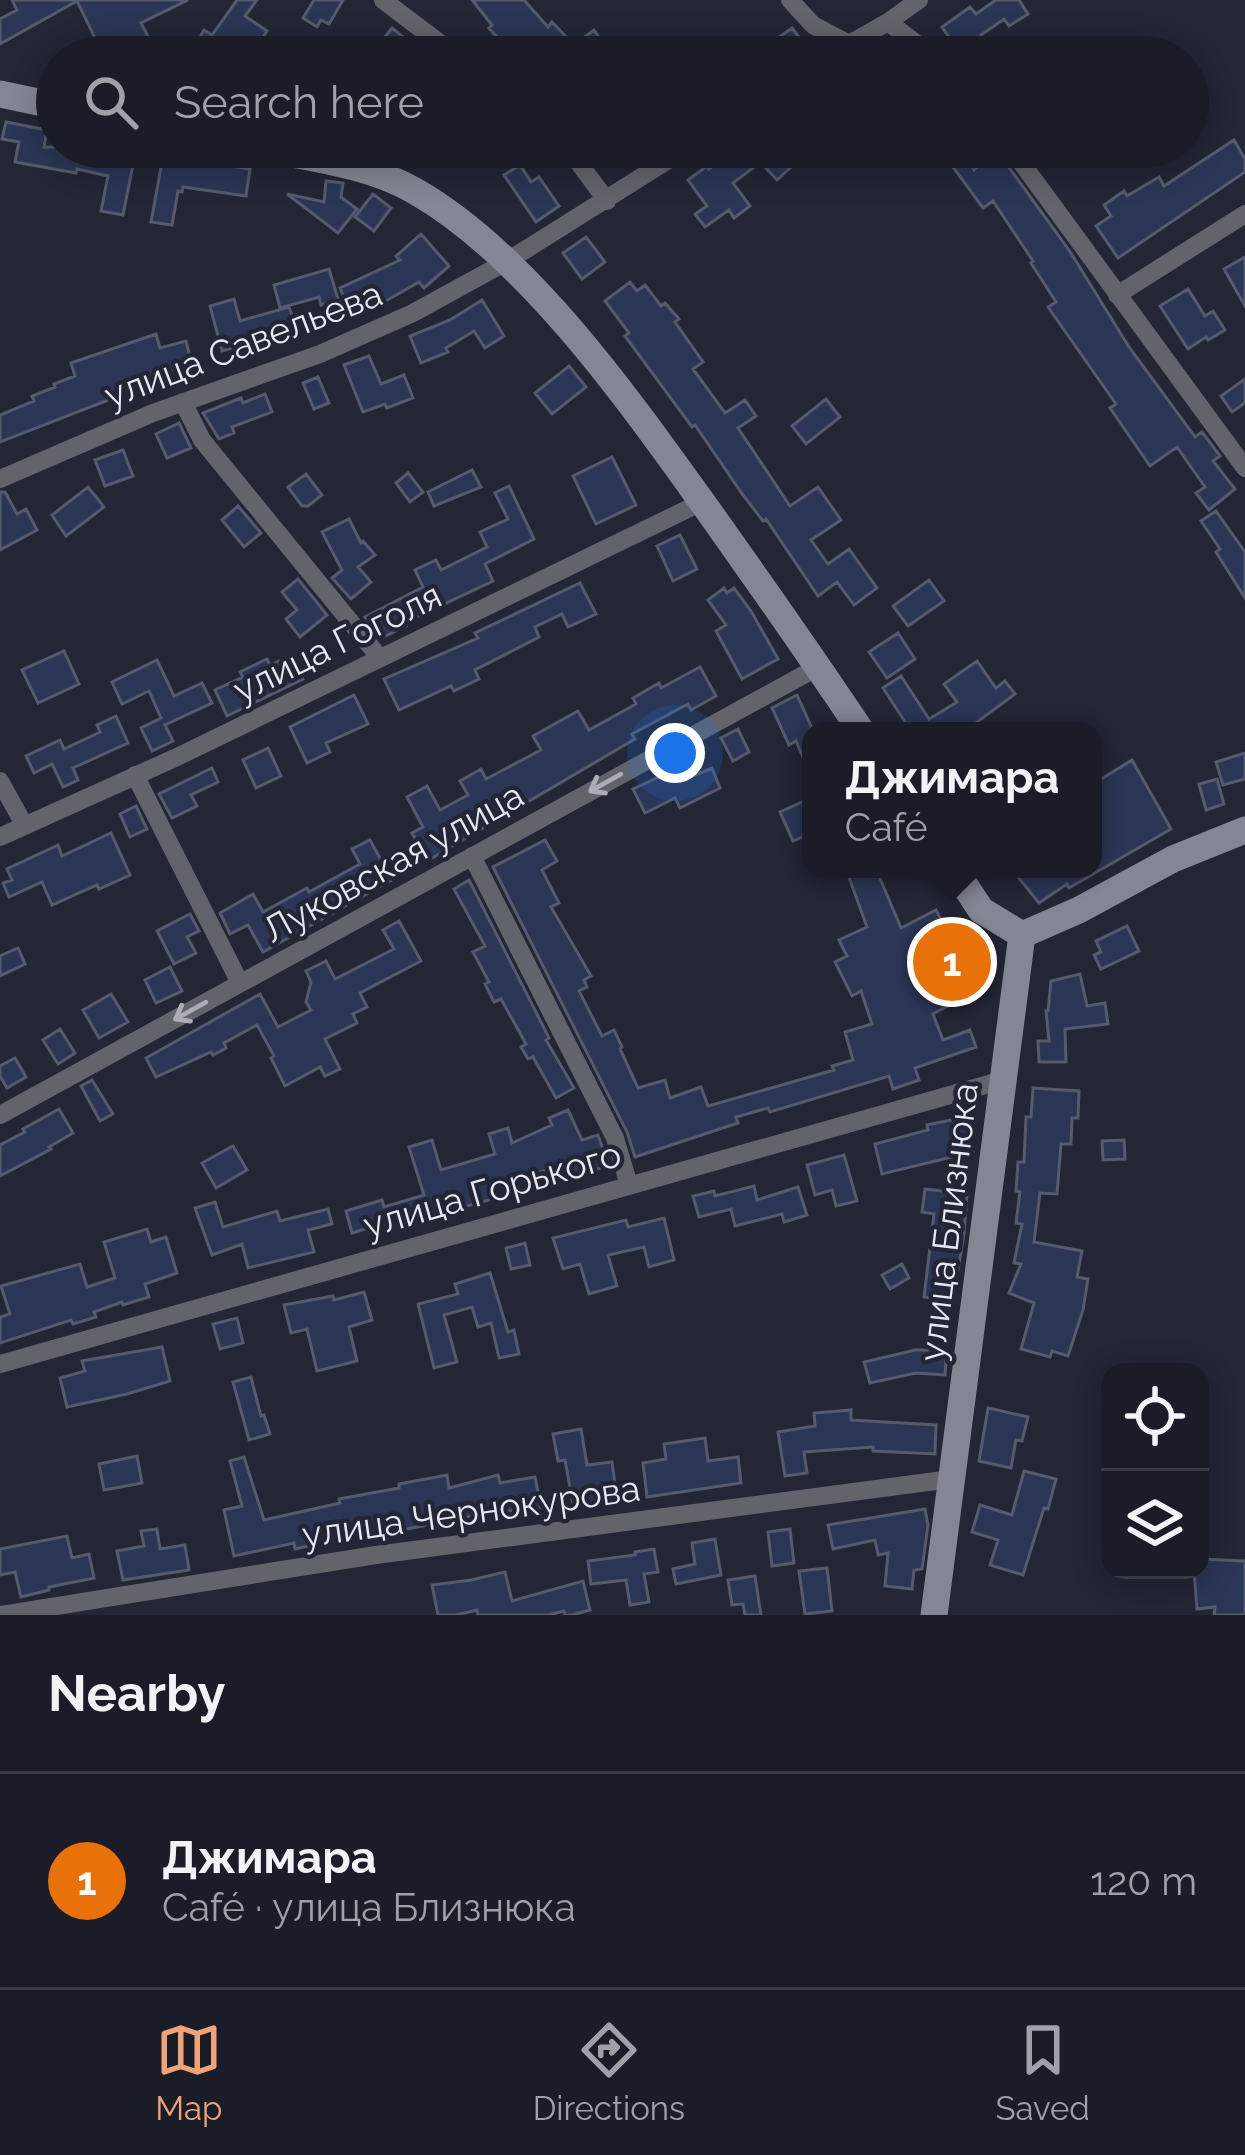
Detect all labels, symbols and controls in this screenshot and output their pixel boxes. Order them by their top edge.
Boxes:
search box [36,36,1209,168]
icon: search [78,69,144,135]
text: Search here [174,76,424,129]
street label: улица Савельева [98,272,388,416]
street label: улица Гоголя [226,574,448,710]
popup [802,722,1102,878]
your location [645,723,705,783]
text: Джимара [845,751,1059,804]
one-way arrow [589,772,624,796]
street label: Луковская улица [256,773,530,951]
text: Café [845,804,928,850]
pin: 1 [913,917,991,1007]
one-way arrow [173,1000,208,1023]
street label: улица Близнюка [910,1080,986,1364]
street label: улица Горького [358,1132,626,1246]
map controls [1101,1363,1209,1579]
button: locate [1101,1363,1209,1471]
street label: улица Чернокурова [299,1466,643,1556]
button: layers [1101,1471,1209,1579]
text: Nearby [48,1663,225,1723]
text: Джимара [162,1831,377,1884]
text: 1 [77,1858,97,1904]
text: 120 m [1090,1858,1197,1904]
text: Café · улица Близнюка [162,1884,576,1930]
tab: Map [155,2017,222,2128]
tab: Directions [533,2017,685,2128]
tab: Saved [995,2017,1090,2128]

